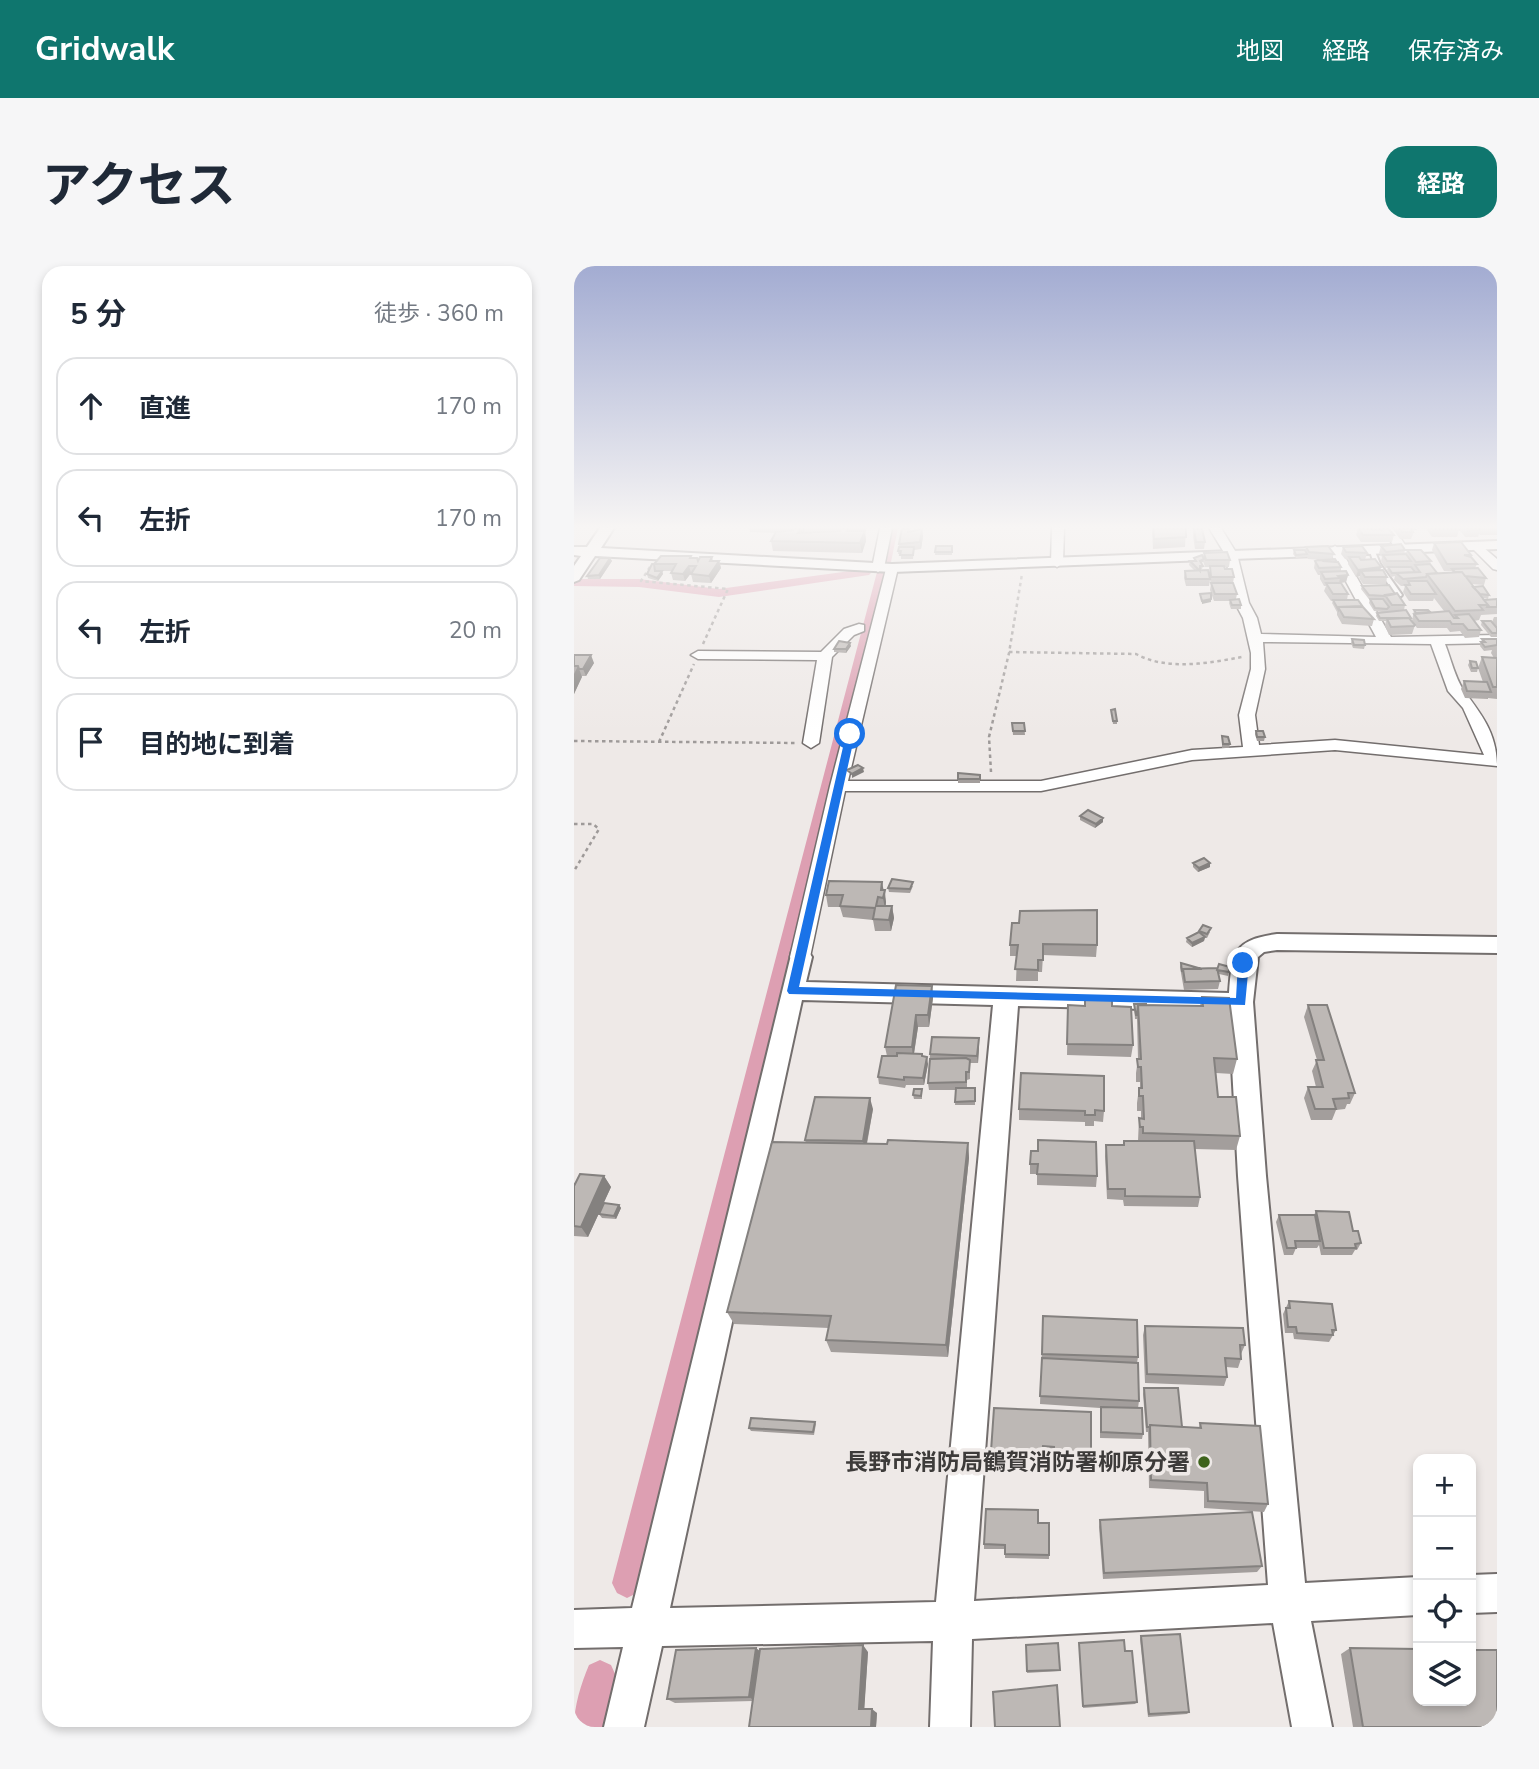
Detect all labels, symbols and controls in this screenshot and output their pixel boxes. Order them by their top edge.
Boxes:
text: Gridwalk [35,27,175,72]
text: 地図 [1236,35,1284,67]
text: 経路 [1322,35,1370,67]
text: 保存済み [1408,35,1504,67]
button: 経路 [1385,146,1497,218]
text: アクセス [42,152,236,219]
text: 5 分 [70,294,126,335]
text: 徒歩 · 360 m [374,298,504,329]
icon: ahead [72,387,110,425]
text: 直進 [139,391,191,426]
text: 170 m [435,391,502,422]
icon: left [72,499,110,537]
text: 左折 [139,503,191,538]
text: 170 m [435,503,502,534]
icon: left [72,611,110,649]
text: 左折 [139,615,191,650]
text: 20 m [449,615,502,646]
route start [834,718,865,749]
icon: arrive [72,723,110,761]
text: 目的地に到着 [139,727,295,762]
route end [1227,947,1258,978]
place label: 長野市消防局鶴賀消防署柳原分署 [845,1447,1190,1478]
marker: 長野市消防局鶴賀消防署柳原分署 [1196,1454,1212,1470]
map controls [1413,1454,1476,1706]
button: + [1413,1454,1476,1517]
button: − [1413,1517,1476,1580]
button: locate [1413,1580,1476,1643]
button: layers [1413,1643,1476,1706]

